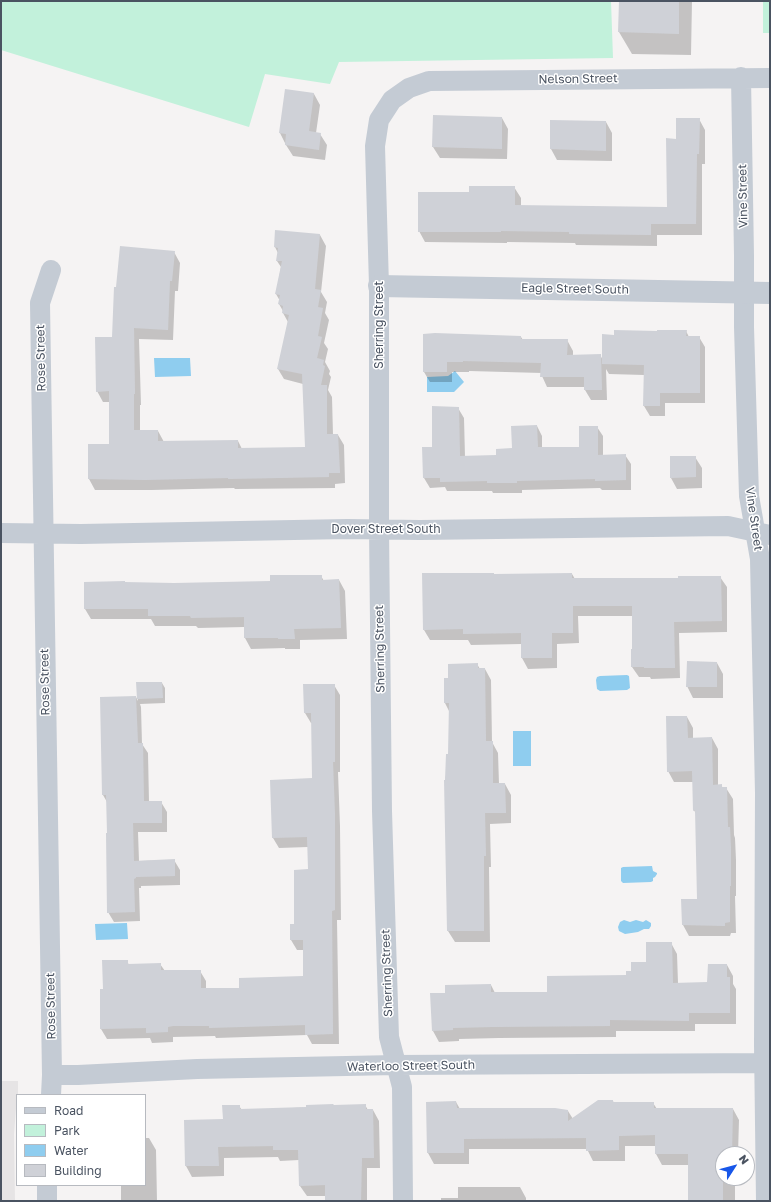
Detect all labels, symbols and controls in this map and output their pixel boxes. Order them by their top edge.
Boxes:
street label: Nelson Street [538,71,618,87]
street label: Vine Street [735,164,751,228]
street label: Sherring Street [372,281,386,369]
street label: Eagle Street South [521,281,629,297]
street label: Rose Street [33,324,49,392]
street label: Vine Street [742,486,766,552]
street label: Dover Street South [331,522,441,536]
street label: Sherring Street [372,605,388,693]
street label: Rose Street [37,648,53,716]
street label: Sherring Street [378,929,396,1017]
street label: Rose Street [43,972,59,1040]
street label: Waterloo Street South [347,1058,475,1074]
legend [16,1094,146,1186]
text: Road [54,1103,83,1118]
text: Park [54,1123,80,1138]
text: Water [54,1143,88,1158]
north arrow [715,1146,755,1186]
text: N [737,1152,752,1166]
text: Building [54,1163,102,1178]

